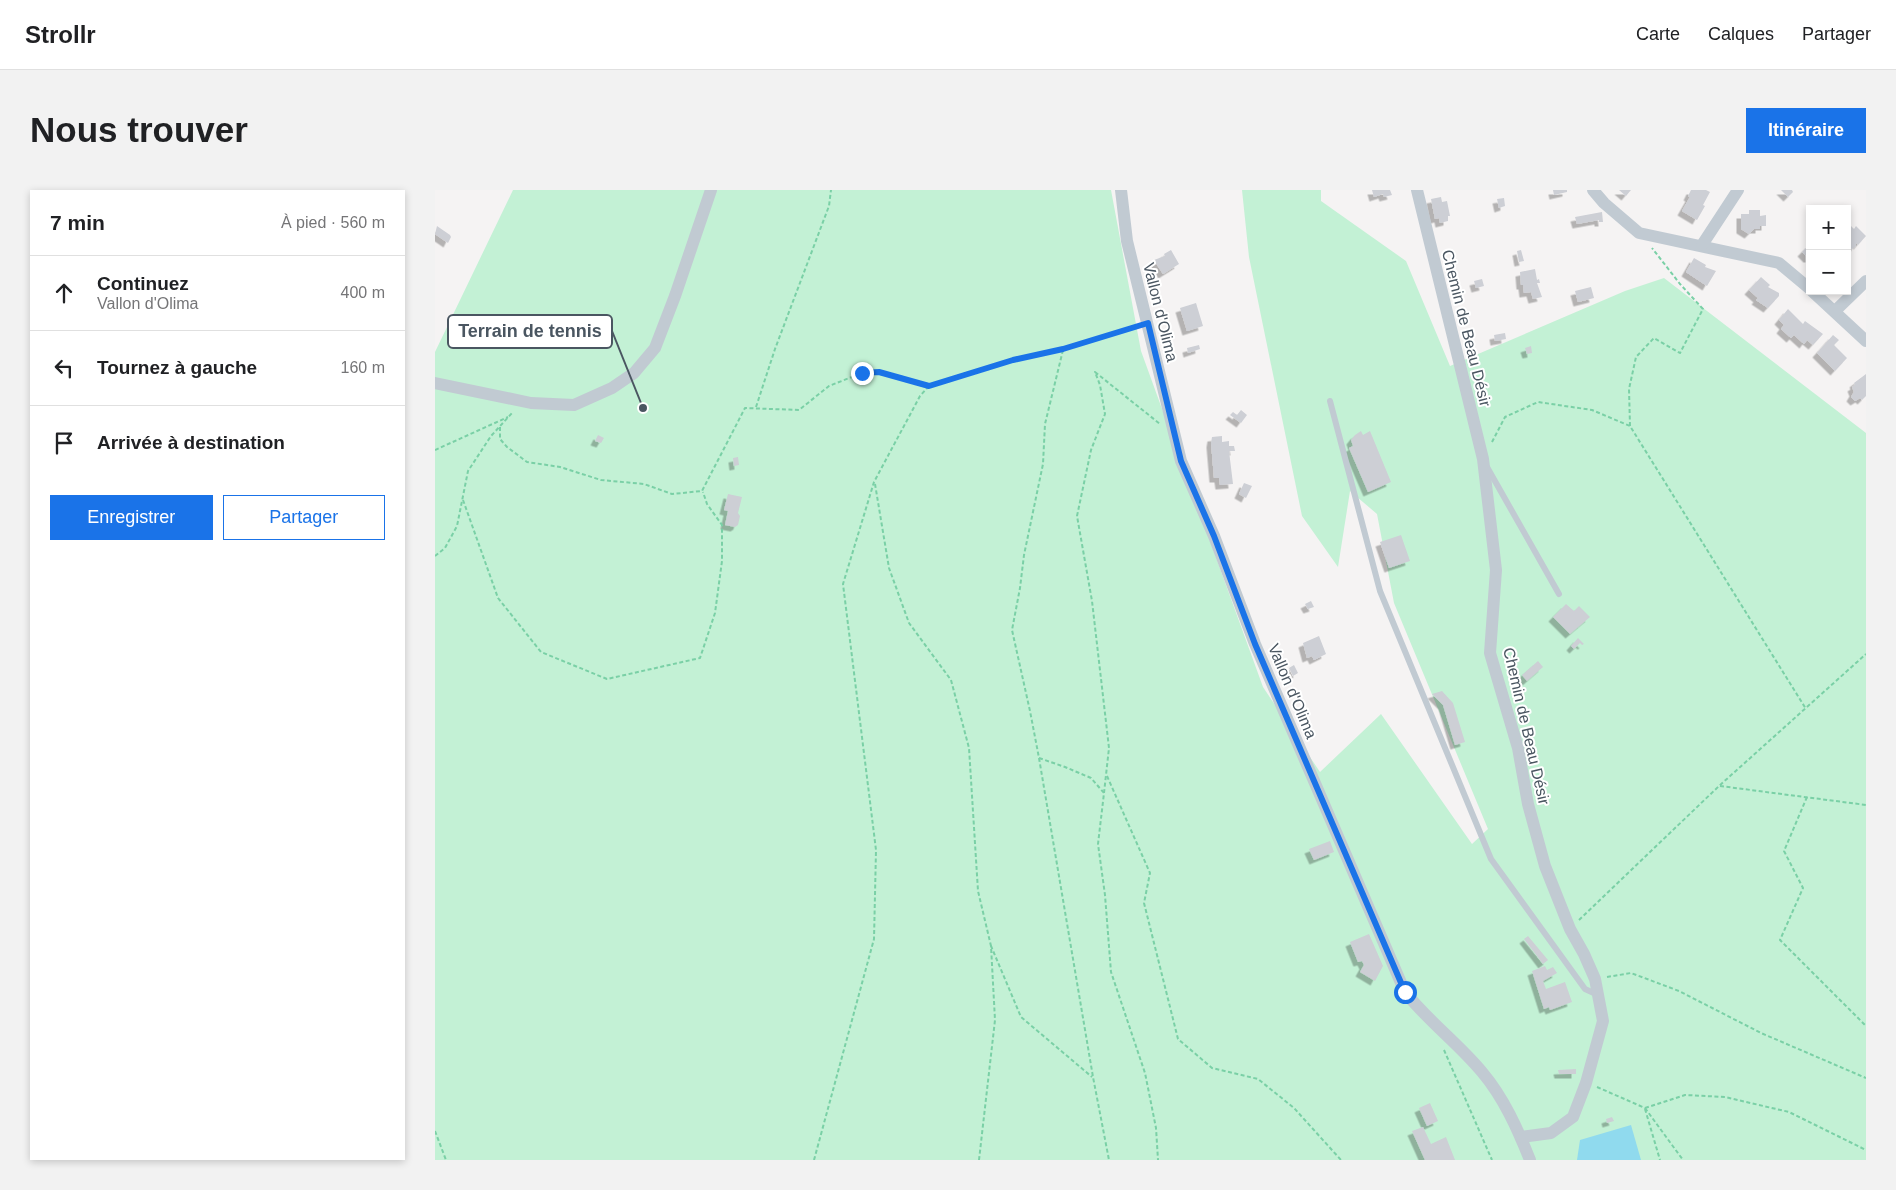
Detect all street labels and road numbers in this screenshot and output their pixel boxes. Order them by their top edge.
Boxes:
street label: Chemin de Beau Désir [1439,248,1494,409]
street label: Vallon d'Olima [1140,261,1181,364]
street label: Vallon d'Olima [1265,641,1320,741]
street label: Chemin de Beau Désir [1500,646,1553,807]

